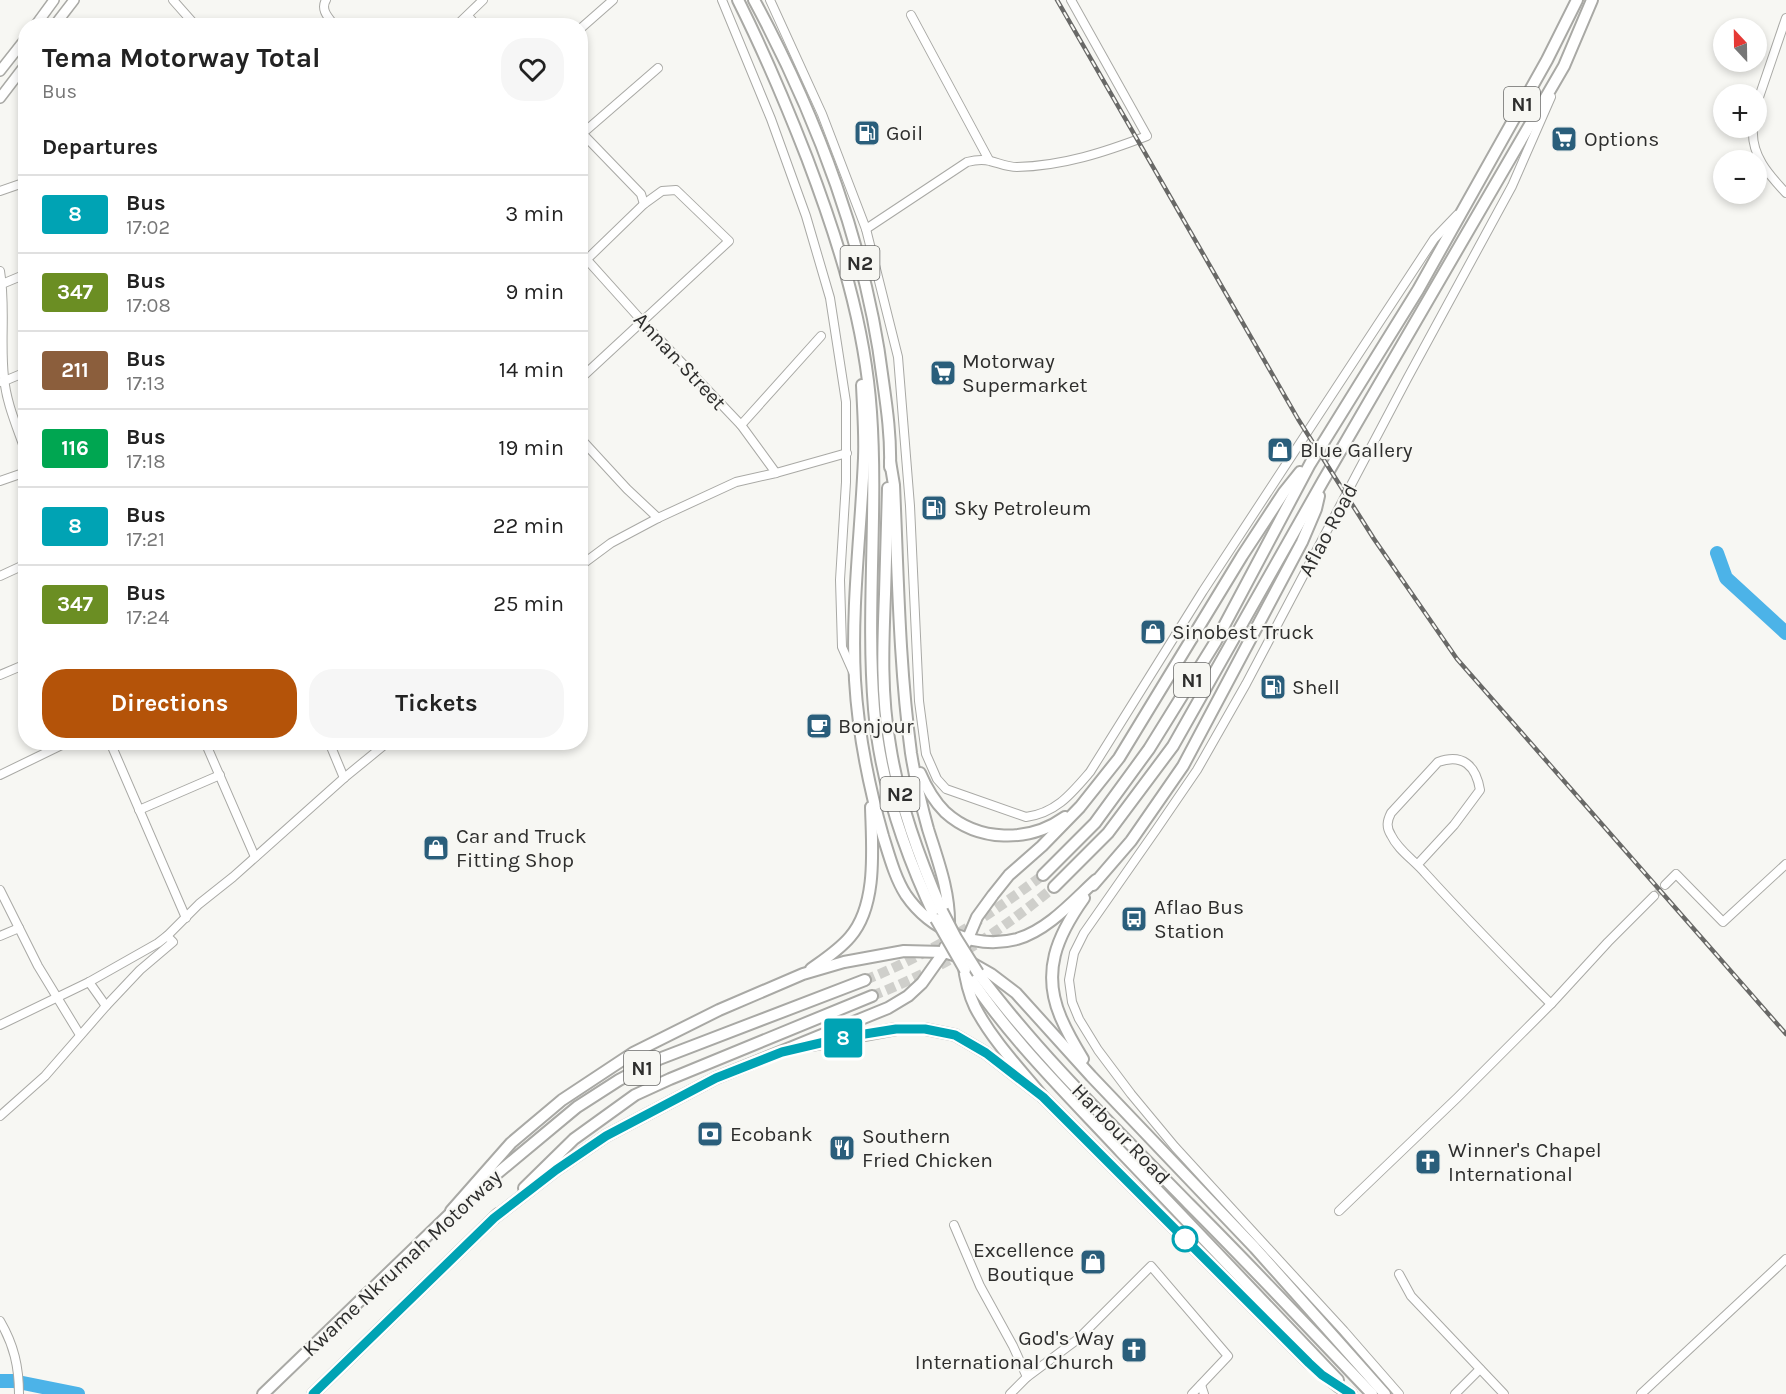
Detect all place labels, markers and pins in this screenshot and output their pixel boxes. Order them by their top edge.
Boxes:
fuel station icon: Goil [852,118,882,148]
place label: Goil [886,121,923,145]
supermarket icon: Options [1549,124,1579,154]
place label: Options [1584,127,1659,151]
place label: Motorway Supermarket [962,349,1087,397]
supermarket icon: Motorway Supermarket [928,358,958,388]
shop icon: Blue Gallery [1265,435,1295,465]
place label: Blue Gallery [1300,438,1413,462]
fuel station icon: Sky Petroleum [919,493,949,523]
place label: Sky Petroleum [954,496,1091,520]
shop icon: Sinobest Truck [1138,617,1168,647]
place label: Sinobest Truck [1172,620,1314,644]
fuel station icon: Shell [1258,672,1288,702]
place label: Shell [1292,675,1340,699]
cafe icon: Bonjour [804,711,834,741]
place label: Bonjour [838,714,914,738]
place label: Car and Truck Fitting Shop [456,824,587,872]
shop icon: Car and Truck Fitting Shop [421,833,451,863]
place label: Aflao Bus Station [1154,895,1244,943]
bus stop icon: Aflao Bus Station [1119,904,1149,934]
bank icon: Ecobank [695,1119,725,1149]
place label: Ecobank [730,1122,813,1146]
place label: Southern Fried Chicken [862,1124,993,1172]
restaurant icon: Southern Fried Chicken [827,1133,857,1163]
place label: Winner's Chapel International [1448,1138,1602,1186]
church icon: Winner's Chapel International [1413,1147,1443,1177]
unlabelled marker [1172,1226,1198,1252]
place label: Excellence Boutique [973,1238,1074,1286]
shop icon: Excellence Boutique [1078,1247,1108,1277]
place label: God's Way International Church [915,1326,1114,1374]
church icon: God's Way International Church [1119,1335,1149,1365]

